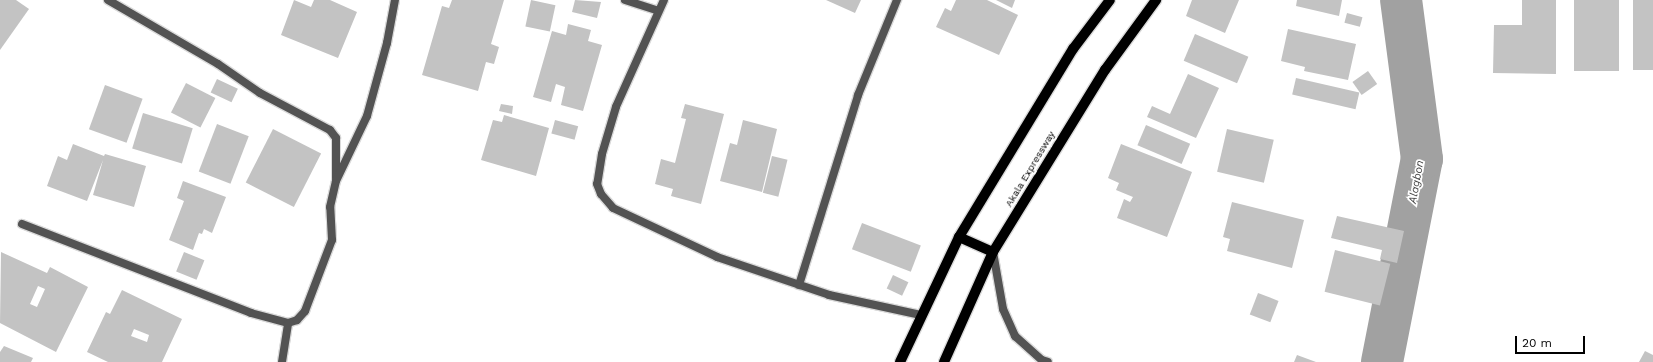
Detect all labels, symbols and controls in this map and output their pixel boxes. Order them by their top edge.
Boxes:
street label: Akala Expressway [1003,129,1057,209]
water label: Alagbon [1407,159,1427,205]
scale bar [1517,328,1587,354]
text: 20 m [1522,336,1552,350]

